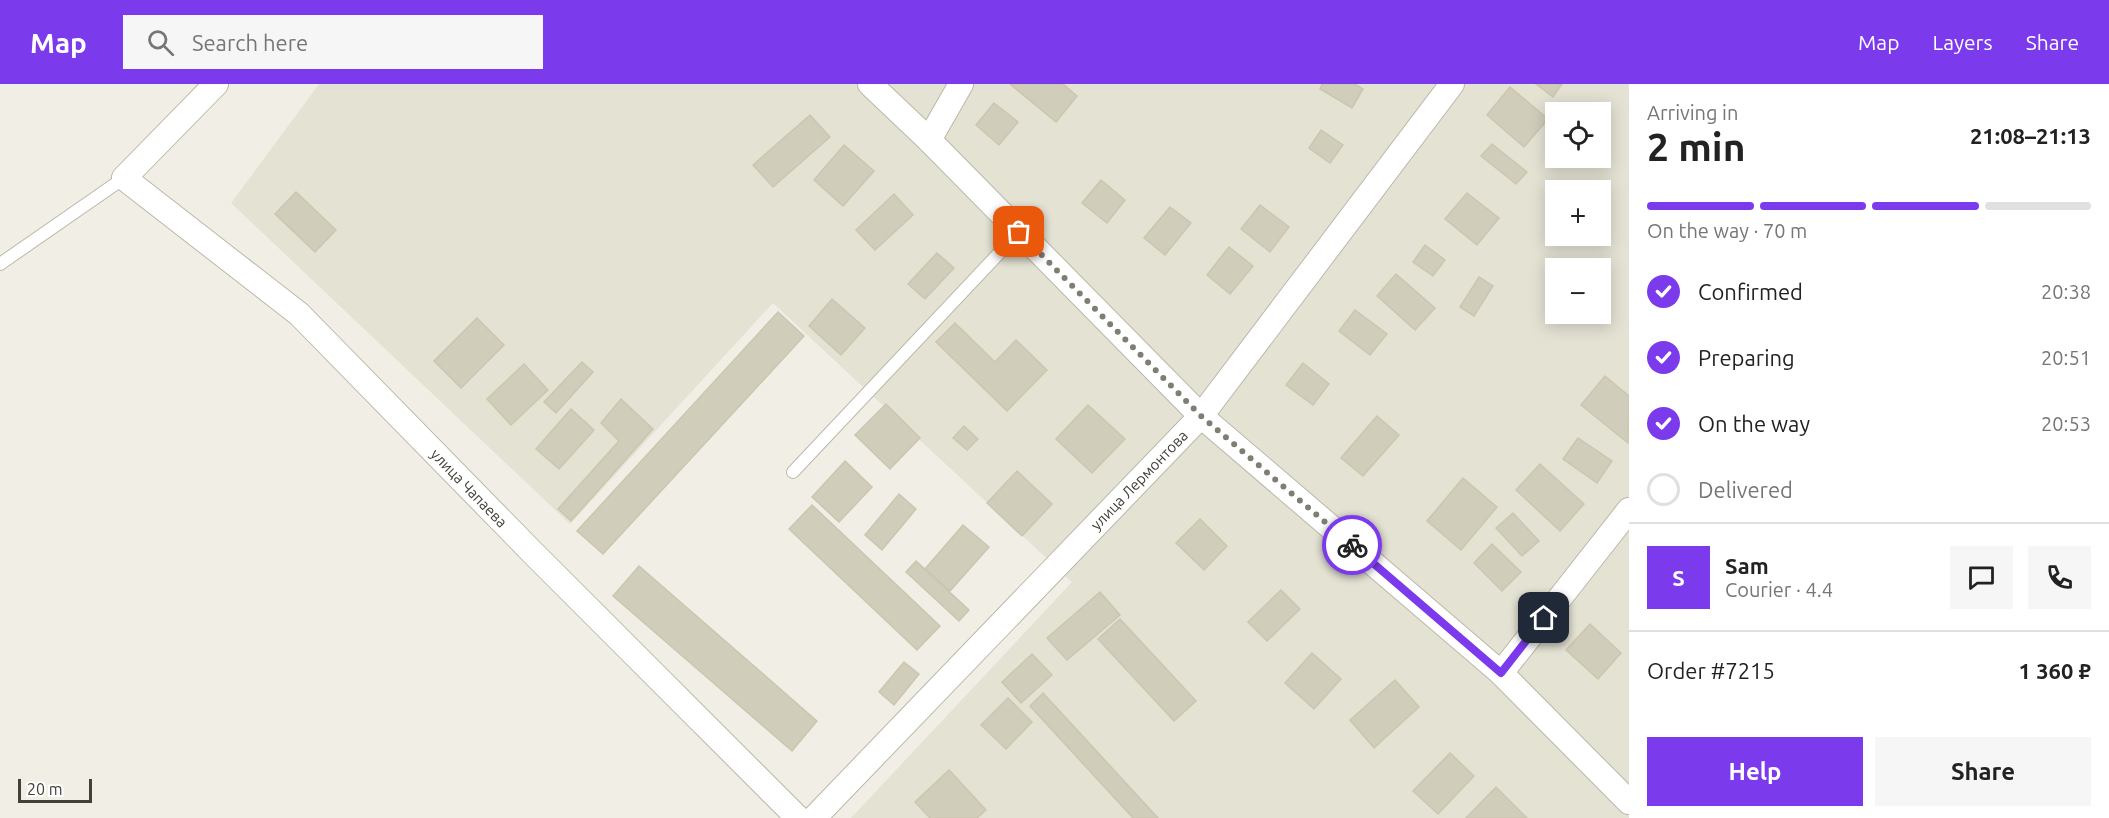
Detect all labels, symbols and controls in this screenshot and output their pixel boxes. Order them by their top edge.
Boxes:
search box [123,15,543,69]
icon: search [144,26,177,59]
text: Map [30,27,87,58]
text: Search here [192,30,308,55]
text: Map [1858,30,1899,54]
text: Layers [1932,30,1993,54]
text: Share [2026,30,2079,54]
text: Arriving in [1647,101,1738,124]
map controls [1545,102,1611,324]
button: locate [1545,102,1611,168]
text: 21:08–21:13 [1970,123,2091,148]
text: 2 min [1647,125,1746,168]
button: + [1545,180,1611,246]
pin [993,206,1044,257]
icon: bag [1002,215,1035,248]
text: On the way · 70 m [1647,219,1807,242]
button: − [1545,258,1611,324]
icon: check [1647,275,1680,308]
text: Confirmed [1698,279,1803,304]
text: 20:38 [2041,280,2091,303]
icon: check [1647,341,1680,374]
text: Preparing [1698,345,1795,370]
text: 20:51 [2041,346,2091,369]
icon: check [1647,407,1680,440]
text: On the way [1698,411,1810,436]
text: 20:53 [2041,412,2091,435]
street label: улица Лермонтова [1087,427,1191,533]
street label: улица Чапаева [427,445,511,531]
text: Delivered [1698,477,1793,502]
courier [1322,515,1382,575]
icon: bike [1336,529,1369,562]
button: chat [1950,546,2013,609]
button: phone [2028,546,2091,609]
text: Sam [1725,553,1769,578]
text: S [1672,565,1685,590]
text: Courier · 4.4 [1725,578,1833,601]
pin [1518,592,1569,643]
icon: home [1527,601,1560,634]
text: Order #7215 [1647,658,1775,683]
text: 1 360 ₽ [2019,658,2091,683]
button: Help [1647,737,1863,806]
button: Share [1875,737,2091,806]
scale bar [18,776,92,804]
text: 20 m [27,780,63,798]

